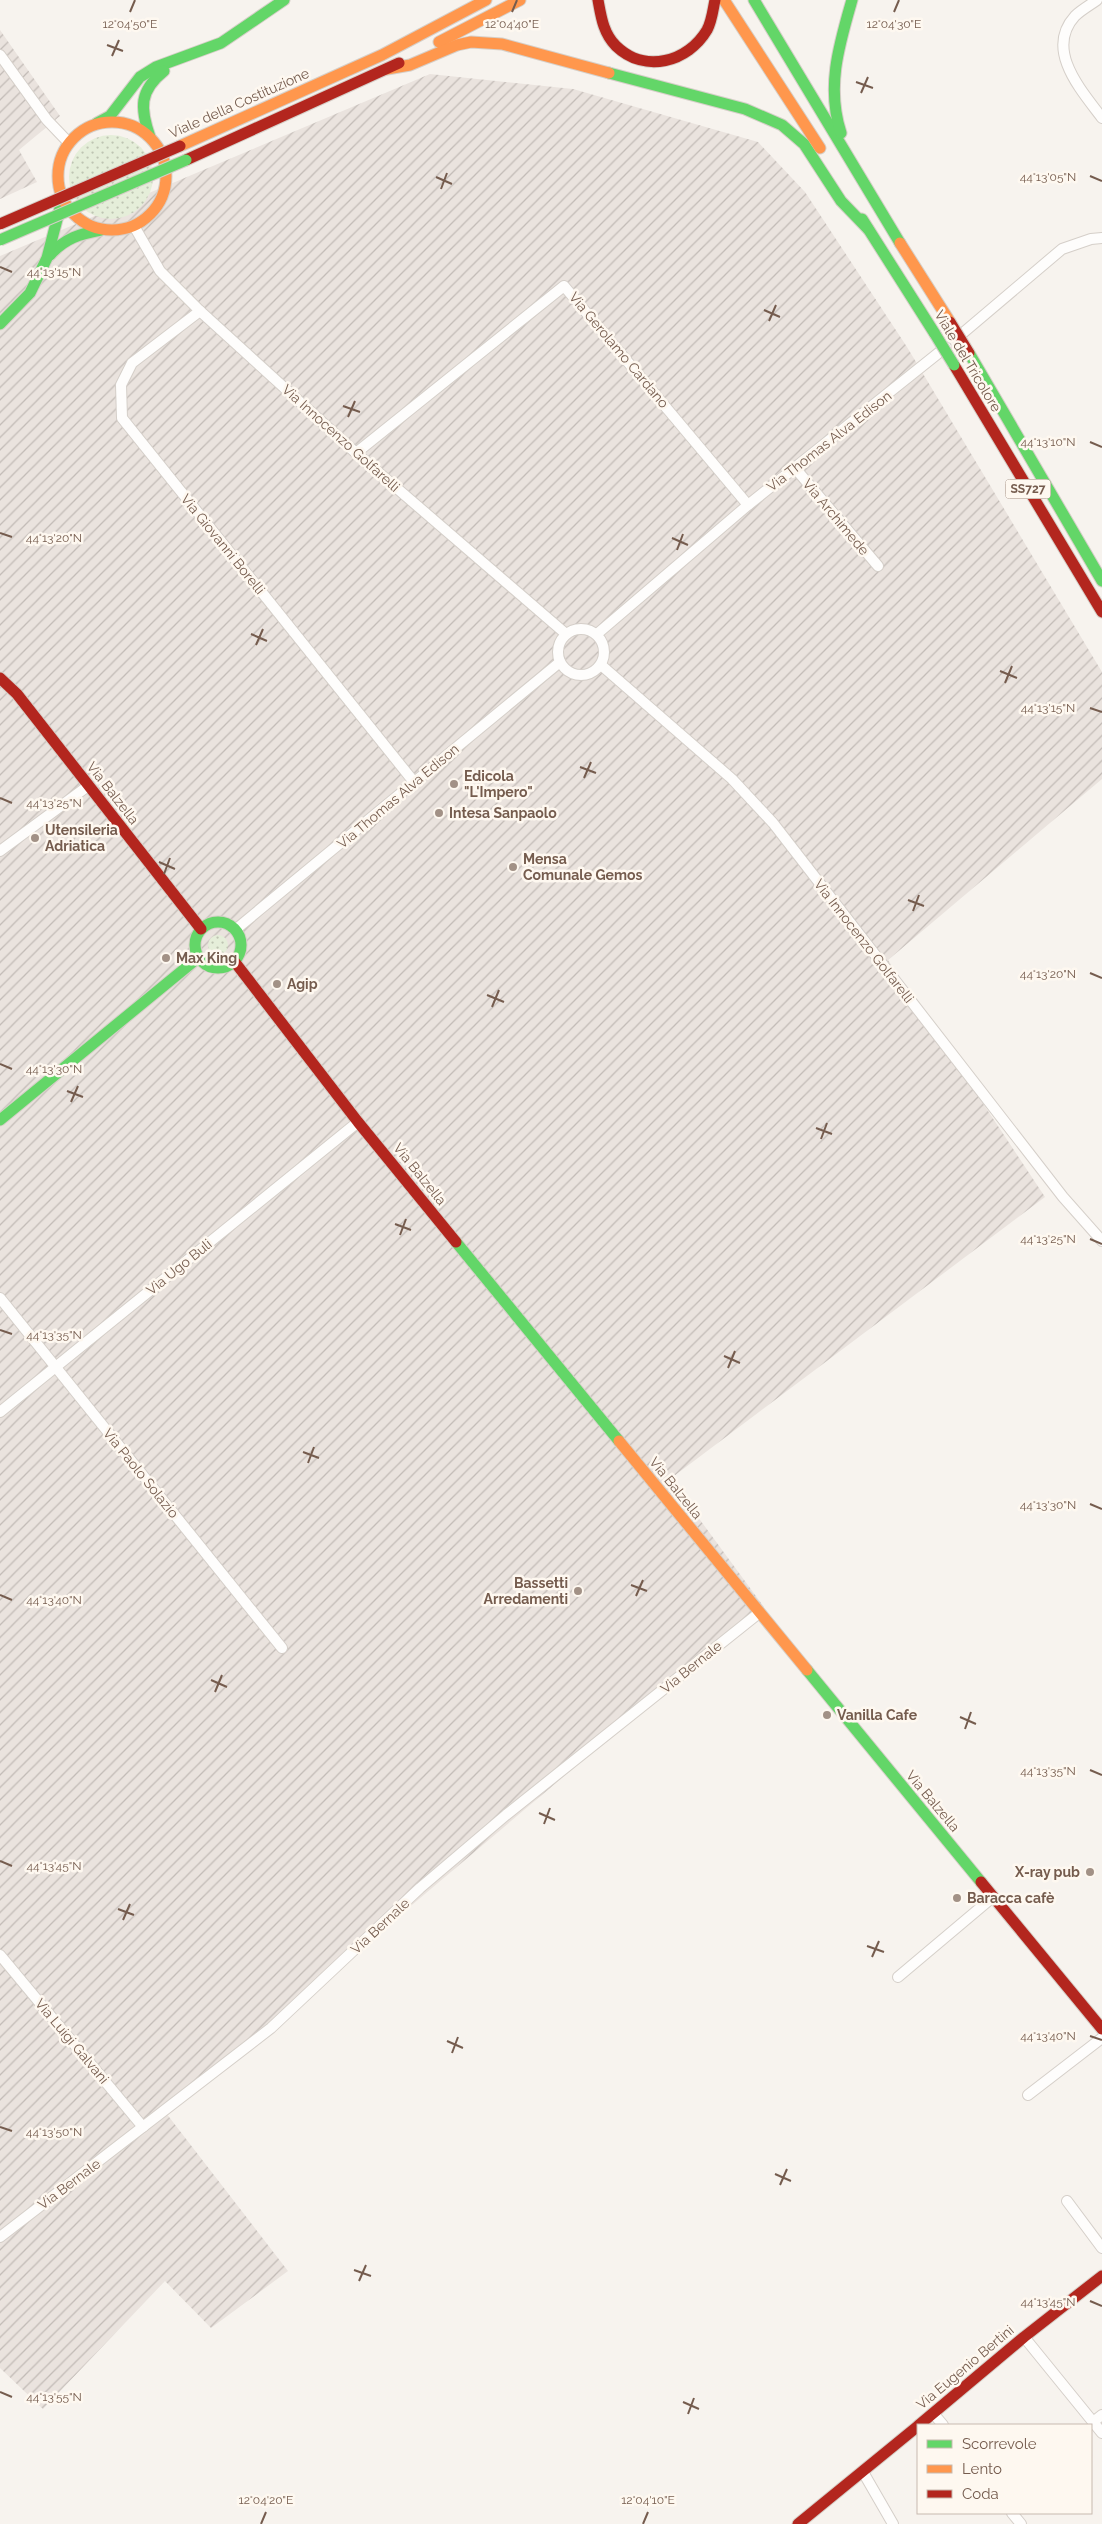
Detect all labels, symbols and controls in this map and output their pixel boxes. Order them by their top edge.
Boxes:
text: 12°04'50"E [103,17,157,31]
text: 12°04'40"E [485,17,539,31]
text: 12°04'30"E [867,17,921,31]
street label: Viale della Costituzione [166,65,312,141]
text: 44°13'05"N [1020,170,1076,184]
text: 44°13'15"N [27,265,81,279]
street label: Via Gerolamo Cardano [566,289,672,411]
street label: Viale del Tricolore [931,307,1005,415]
street label: Via Innocenzo Golfarelli [279,381,403,495]
street label: Via Thomas Alva Edison [764,387,894,495]
text: 44°13'10"N [1020,435,1076,449]
street label: Via Archimede [800,476,872,558]
road number: SS727 [1006,479,1050,498]
street label: Via Giovanni Borelli [178,491,268,597]
text: 44°13'20"N [26,531,82,545]
text: 44°13'15"N [1021,701,1075,715]
street label: Via Thomas Alva Edison [334,740,462,852]
street label: Via Balzella [84,759,142,827]
place label: Edicola "L'Impero" [464,768,533,800]
marker: Edicola "L'Impero" [448,778,460,790]
text: 44°13'25"N [26,796,82,810]
place label: Intesa Sanpaolo [449,805,557,821]
marker: Intesa Sanpaolo [433,807,445,819]
place label: Utensileria Adriatica [45,822,118,854]
marker: Utensileria Adriatica [29,832,41,844]
place label: Mensa Comunale Gemos [523,851,642,883]
marker: Mensa Comunale Gemos [507,861,519,873]
street label: Via Innocenzo Golfarelli [811,876,917,1006]
place label: Max King [176,950,237,966]
marker: Max King [160,952,172,964]
text: 44°13'20"N [1020,967,1076,981]
place label: Agip [287,976,318,992]
marker: Agip [271,978,283,990]
text: 44°13'30"N [26,1062,82,1076]
street label: Via Balzella [390,1140,450,1208]
text: 44°13'25"N [1020,1232,1076,1246]
street label: Via Ugo Buli [143,1236,215,1298]
text: 44°13'35"N [26,1328,82,1342]
street label: Via Paolo Solazio [100,1425,182,1521]
street label: Via Balzella [646,1454,706,1522]
text: 44°13'30"N [1020,1498,1076,1512]
place label: Bassetti Arredamenti [484,1575,568,1607]
marker: Bassetti Arredamenti [572,1585,584,1597]
text: 44°13'40"N [26,1593,82,1607]
street label: Via Bernale [657,1637,725,1697]
place label: Vanilla Cafe [837,1707,918,1723]
marker: Vanilla Cafe [821,1709,833,1721]
text: 44°13'35"N [1020,1764,1076,1778]
street label: Via Balzella [903,1767,963,1835]
text: 44°13'45"N [27,1859,81,1873]
place label: X-ray pub [1014,1864,1080,1880]
marker: X-ray pub [1084,1866,1096,1878]
place label: Baracca cafè [967,1890,1055,1906]
marker: Baracca cafè [951,1892,963,1904]
street label: Via Bernale [347,1895,413,1957]
street label: Via Luigi Galvani [32,1995,112,2087]
text: 44°13'40"N [1020,2029,1076,2043]
text: 44°13'50"N [26,2125,82,2139]
street label: Via Bernale [35,2155,103,2213]
text: 44°13'45"N [1021,2295,1075,2309]
street label: Via Eugenio Bertini [913,2322,1017,2412]
text: 44°13'55"N [26,2390,82,2404]
legend [917,2424,1092,2514]
text: Scorrevole [962,2435,1037,2453]
text: Lento [962,2460,1002,2478]
text: Coda [962,2485,999,2503]
text: 12°04'20"E [239,2493,293,2507]
text: 12°04'10"E [621,2493,675,2507]

